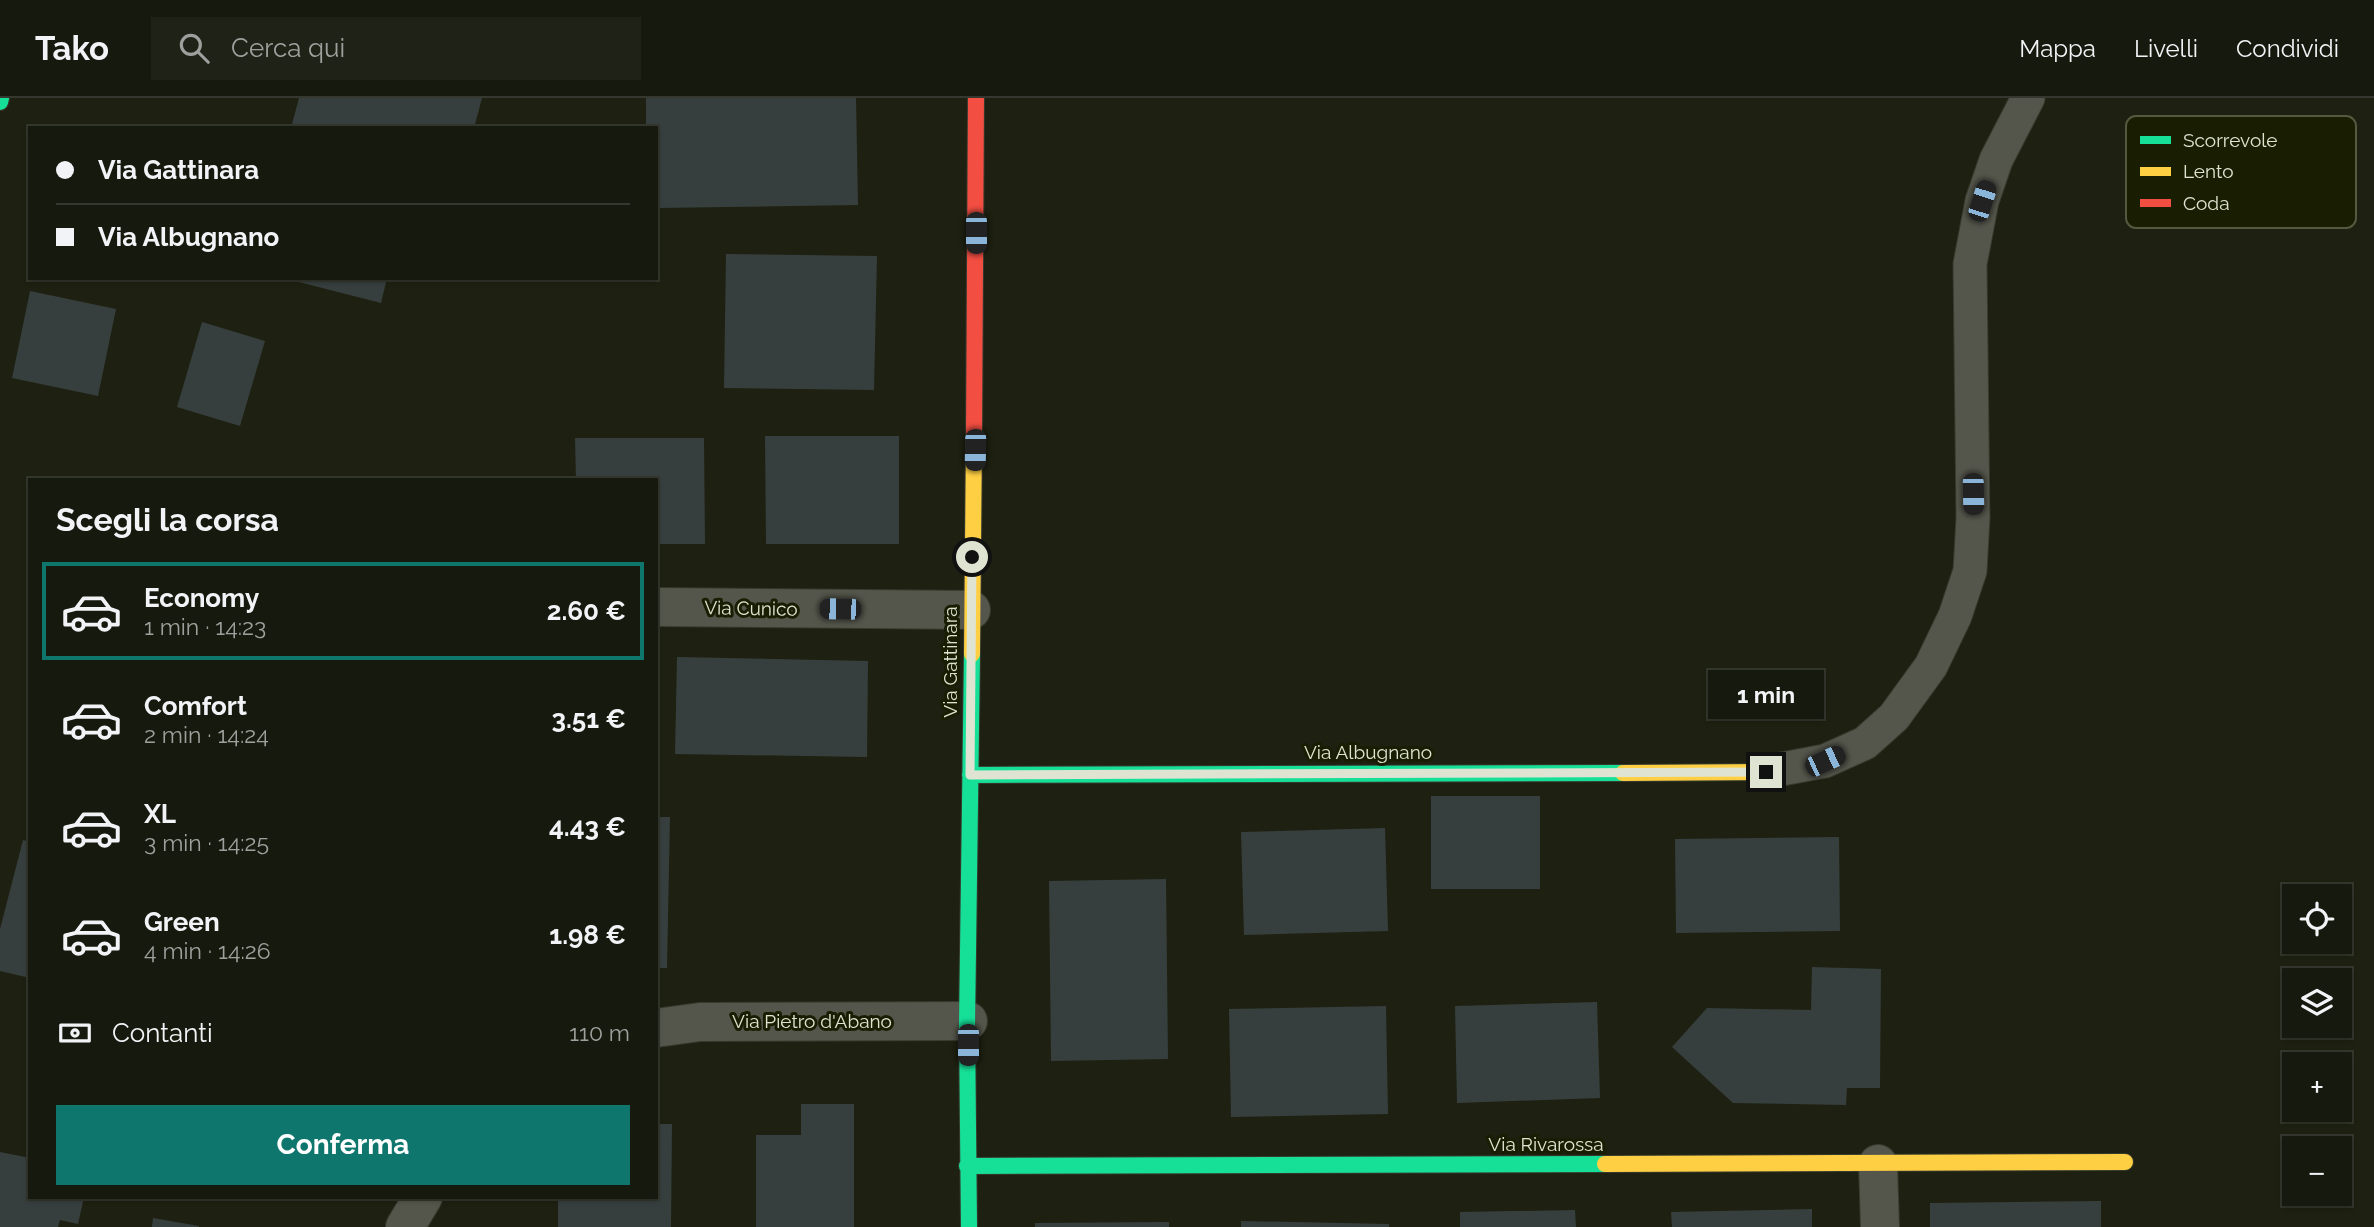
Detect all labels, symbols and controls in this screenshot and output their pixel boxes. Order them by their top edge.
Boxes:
search box [151,17,641,80]
text: Tako [35,29,109,68]
icon: search [175,29,213,67]
text: Cerca qui [231,33,345,63]
text: Mappa [2019,34,2096,63]
text: Livelli [2134,34,2198,63]
text: Condividi [2236,34,2339,63]
legend [2126,116,2356,228]
text: Scorrevole [2183,129,2278,151]
text: Via Gattinara [98,155,259,185]
text: Lento [2183,160,2234,182]
car [1966,178,1999,224]
text: Coda [2183,192,2230,214]
car [966,212,987,254]
text: Via Albugnano [98,222,279,252]
car [965,429,986,471]
car [1963,473,1984,515]
text: Scegli la corsa [56,501,279,538]
route start [956,541,988,573]
icon: car [60,580,123,643]
text: Economy [144,583,259,613]
text: 2.60 € [547,596,626,626]
street label: Via Cunico [704,596,798,620]
car [819,598,862,620]
street label: Via Gattinara [939,606,961,718]
text: 1 min · 14:23 [144,613,266,640]
callout: 1 min [1708,670,1824,720]
text: 1 min [1737,681,1795,708]
icon: car [60,688,123,751]
text: Comfort [144,691,247,721]
text: 3.51 € [551,704,626,734]
text: 2 min · 14:24 [144,721,269,748]
street label: Via Albugnano [1304,741,1432,763]
car [1802,743,1849,779]
route end [1750,756,1782,788]
icon: car [60,796,123,859]
text: XL [144,799,176,829]
text: 4.43 € [549,812,626,842]
text: 3 min · 14:25 [144,829,269,856]
map controls [2282,884,2352,1206]
button: locate [2282,884,2352,954]
icon: car [60,904,123,967]
text: Green [144,907,220,937]
text: 1.98 € [549,920,626,950]
text: 4 min · 14:26 [144,937,271,964]
button: layers [2282,968,2352,1038]
street label: Via Pietro d'Abano [732,1010,892,1032]
icon: cash [56,1014,94,1052]
text: Contanti [112,1018,213,1048]
text: 110 m [569,1019,630,1046]
car [958,1024,979,1066]
button: + [2282,1052,2352,1122]
button: Conferma [56,1105,630,1185]
street label: Via Rivarossa [1488,1133,1604,1155]
button: − [2282,1136,2352,1206]

